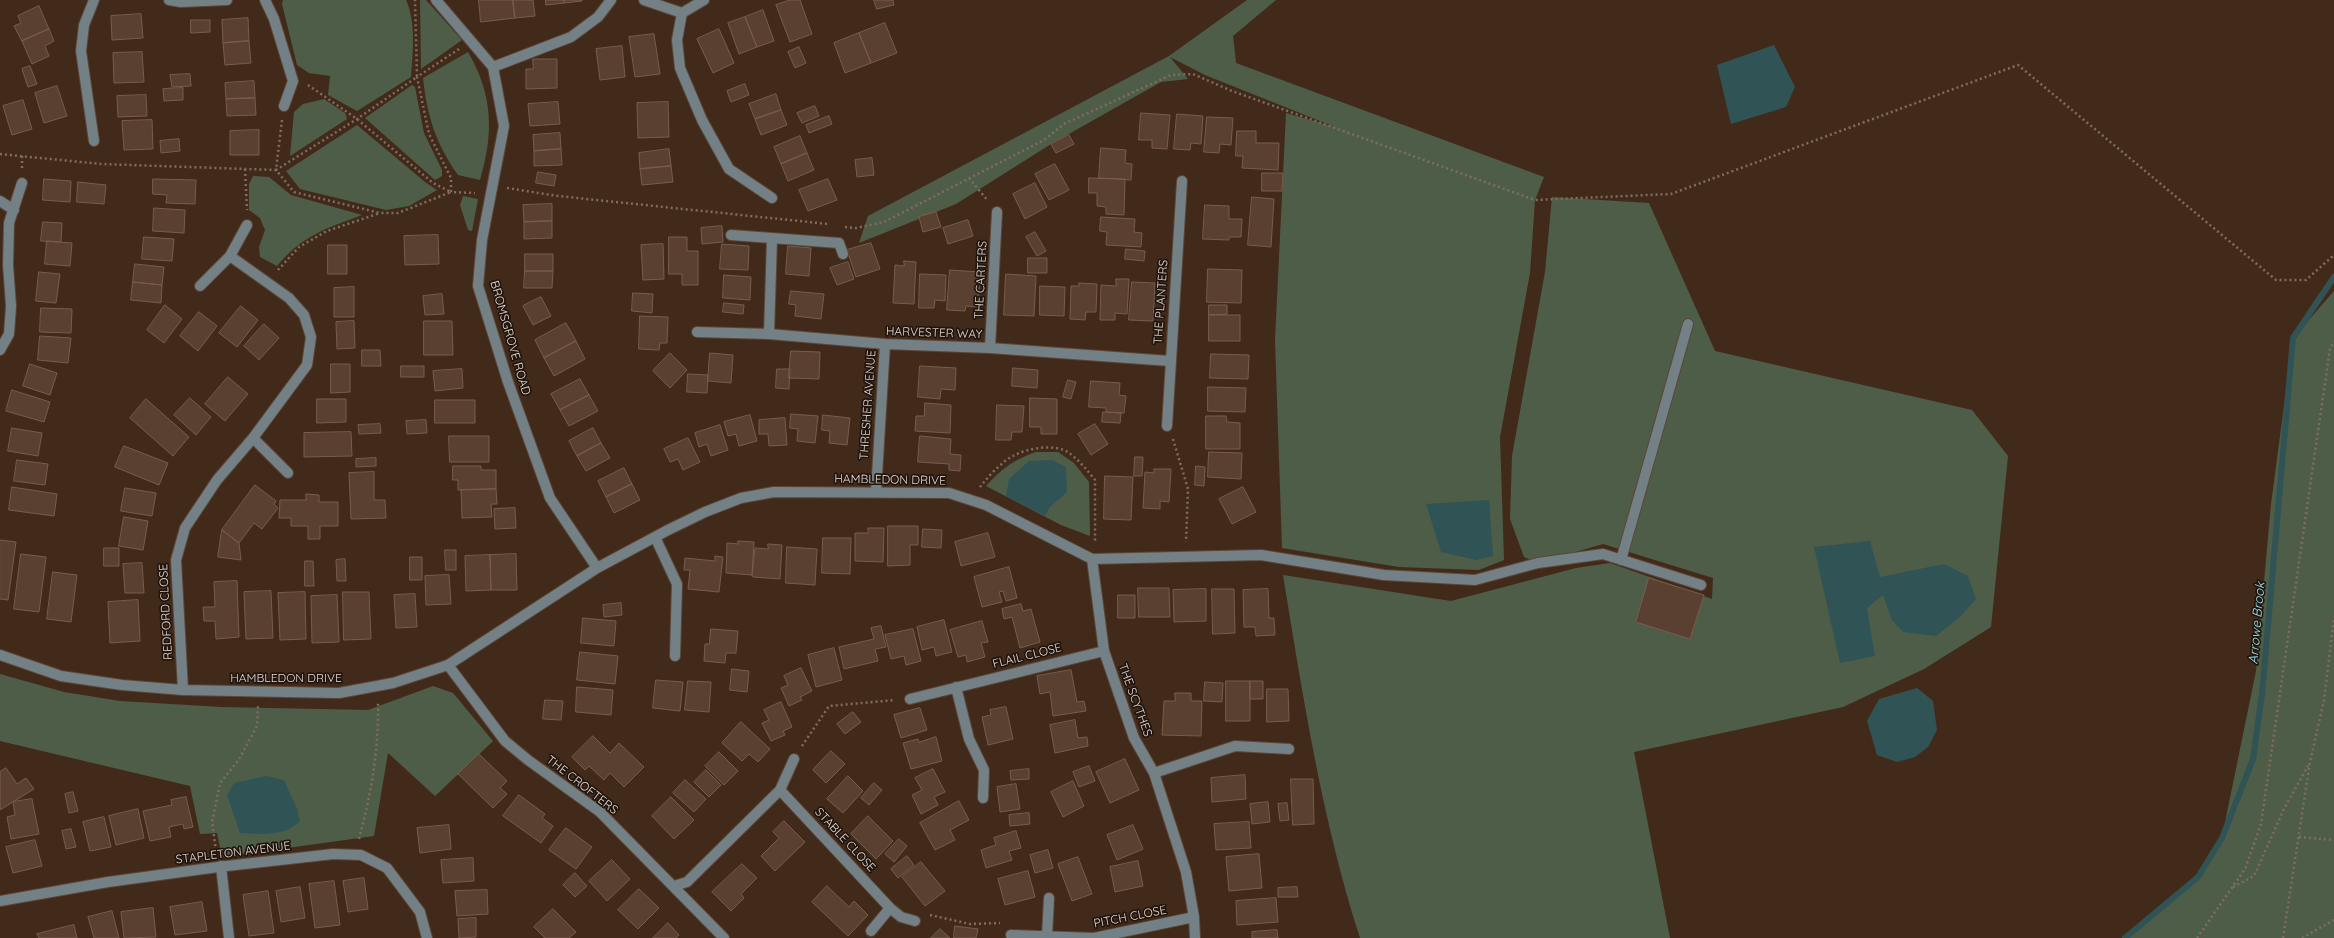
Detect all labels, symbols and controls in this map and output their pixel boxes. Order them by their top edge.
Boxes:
street label: THE CARTERS [972,241,990,319]
street label: THE PLANTERS [1151,259,1171,345]
street label: BROMSGROVE ROAD [487,279,533,397]
street label: HARVESTER WAY [886,324,982,342]
street label: THRESHER AVENUE [857,350,879,460]
street label: HAMBLEDON DRIVE [834,472,946,488]
street label: REDFORD CLOSE [156,564,176,660]
water label: Arrowe Brook [2246,581,2268,665]
street label: FLAIL CLOSE [991,640,1063,672]
street label: THE SCYTHES [1115,661,1155,739]
street label: HAMBLEDON DRIVE [230,671,342,685]
street label: THE CROFTERS [543,753,621,817]
street label: STABLE CLOSE [812,805,878,875]
street label: STAPLETON AVENUE [175,839,291,867]
street label: PITCH CLOSE [1092,903,1168,931]

